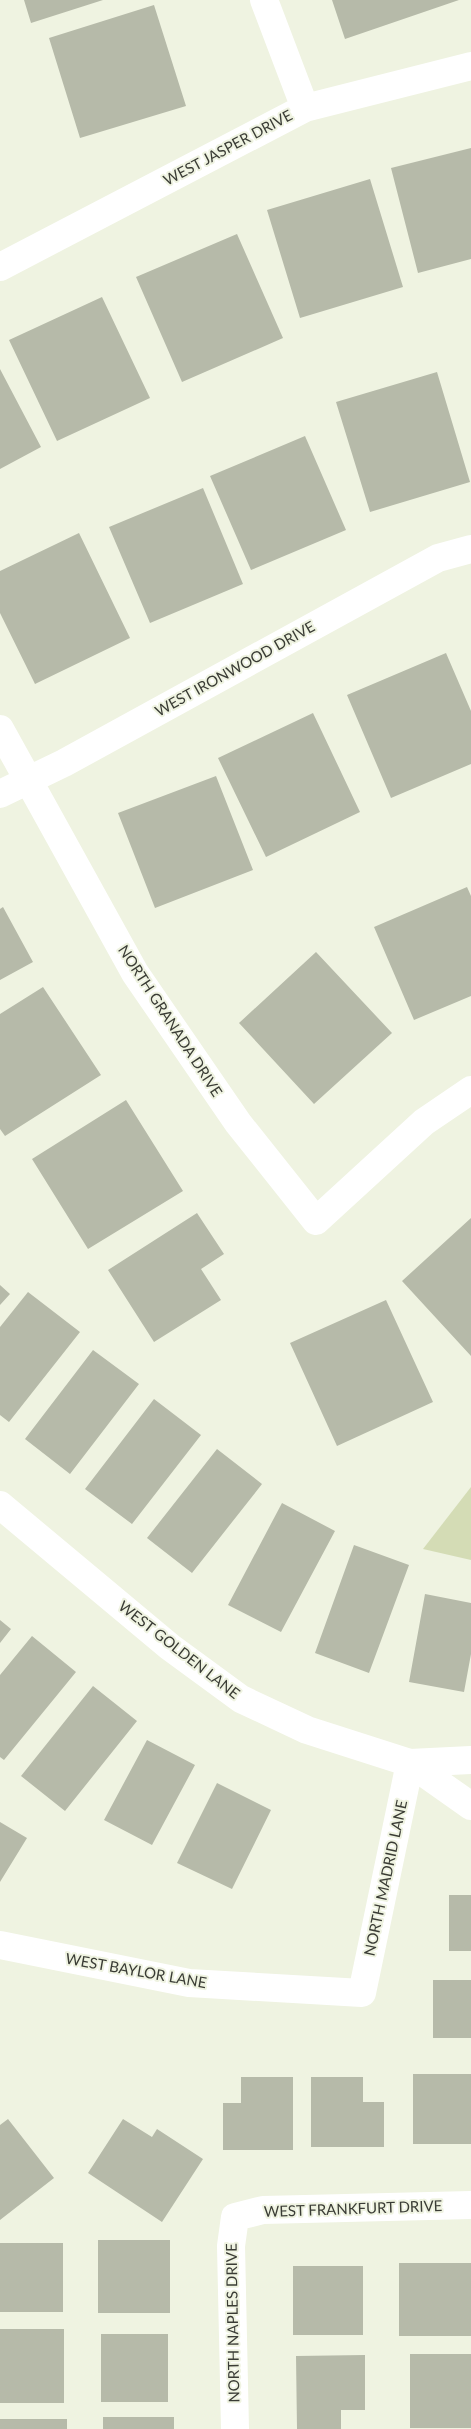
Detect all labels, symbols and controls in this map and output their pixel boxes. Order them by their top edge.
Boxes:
street label: WEST JASPER DRIVE [160,106,295,189]
street label: WEST IRONWOOD DRIVE [151,617,318,720]
street label: NORTH GRANADA DRIVE [115,941,227,1100]
street label: WEST GOLDEN LANE [116,1596,244,1702]
street label: NORTH MADRID LANE [360,1798,410,1957]
street label: WEST BAYLOR LANE [64,1949,208,1991]
street label: WEST FRANKFURT DRIVE [263,2196,443,2220]
street label: NORTH NAPLES DRIVE [222,2243,242,2403]

